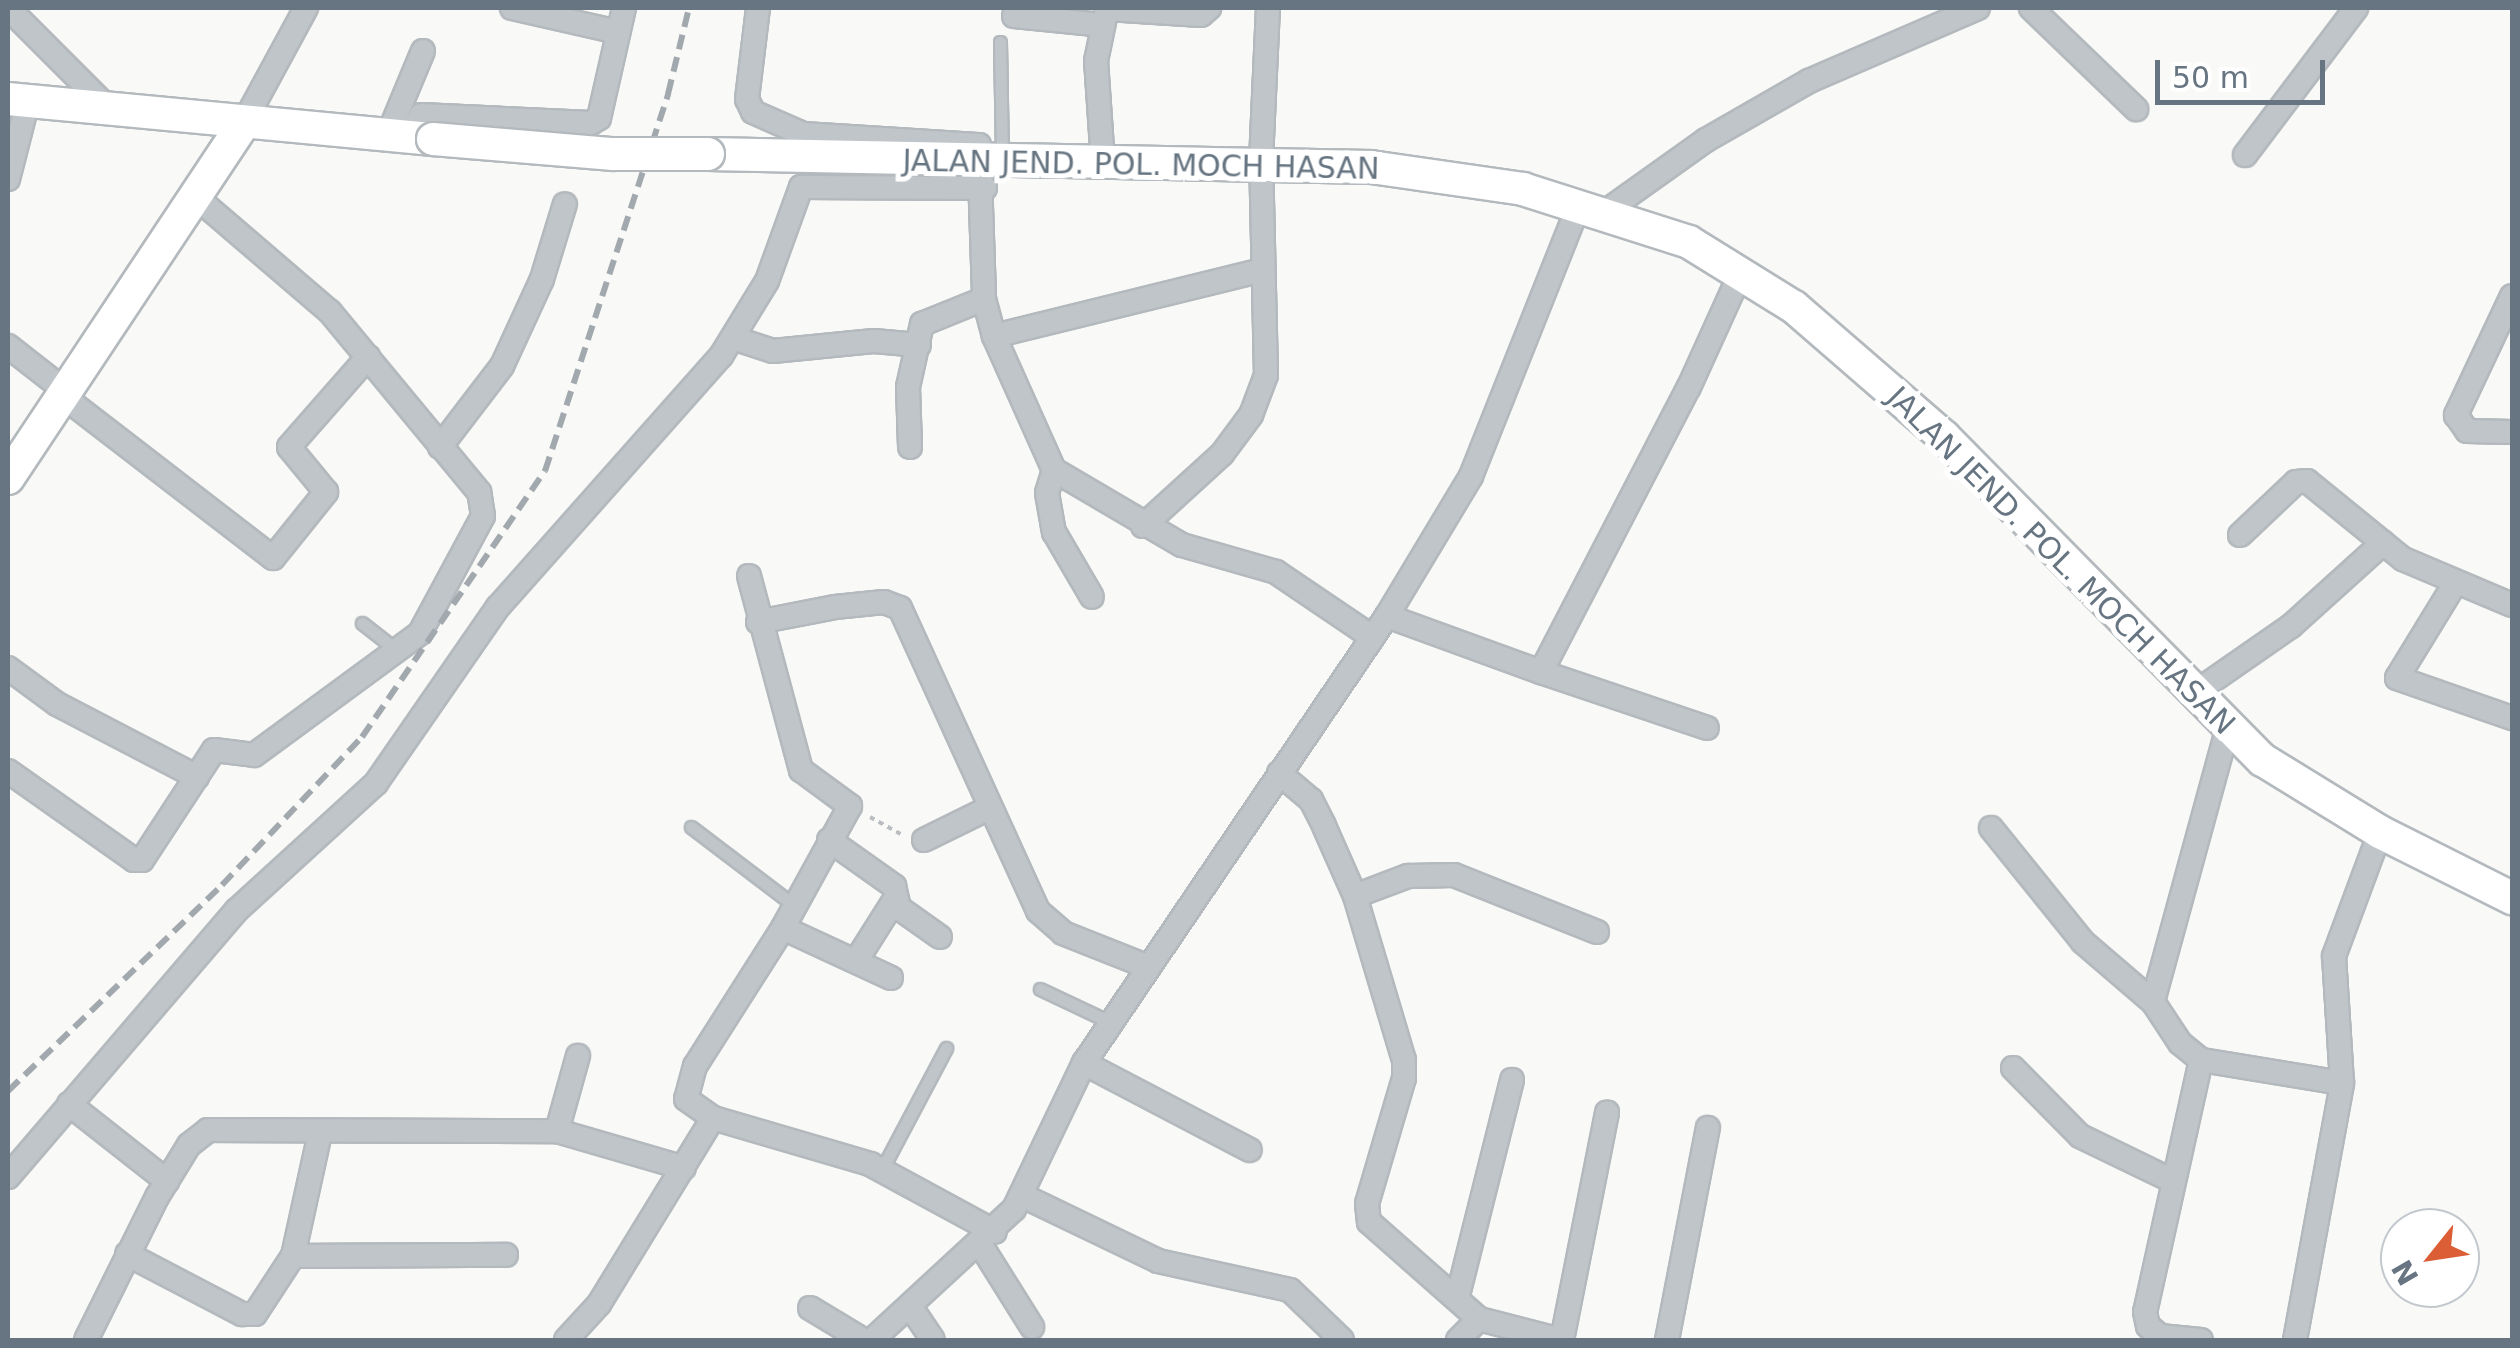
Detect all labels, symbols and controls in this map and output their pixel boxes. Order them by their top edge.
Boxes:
scale bar [2160,40,2330,102]
text: 50 m [2172,60,2249,95]
street label: JALAN JEND. POL. MOCH HASAN [902,143,1380,187]
street label: JALAN JEND. POL. MOCH HASAN [1880,380,2242,742]
north arrow [2380,1208,2480,1308]
text: N [2385,1254,2425,1291]

